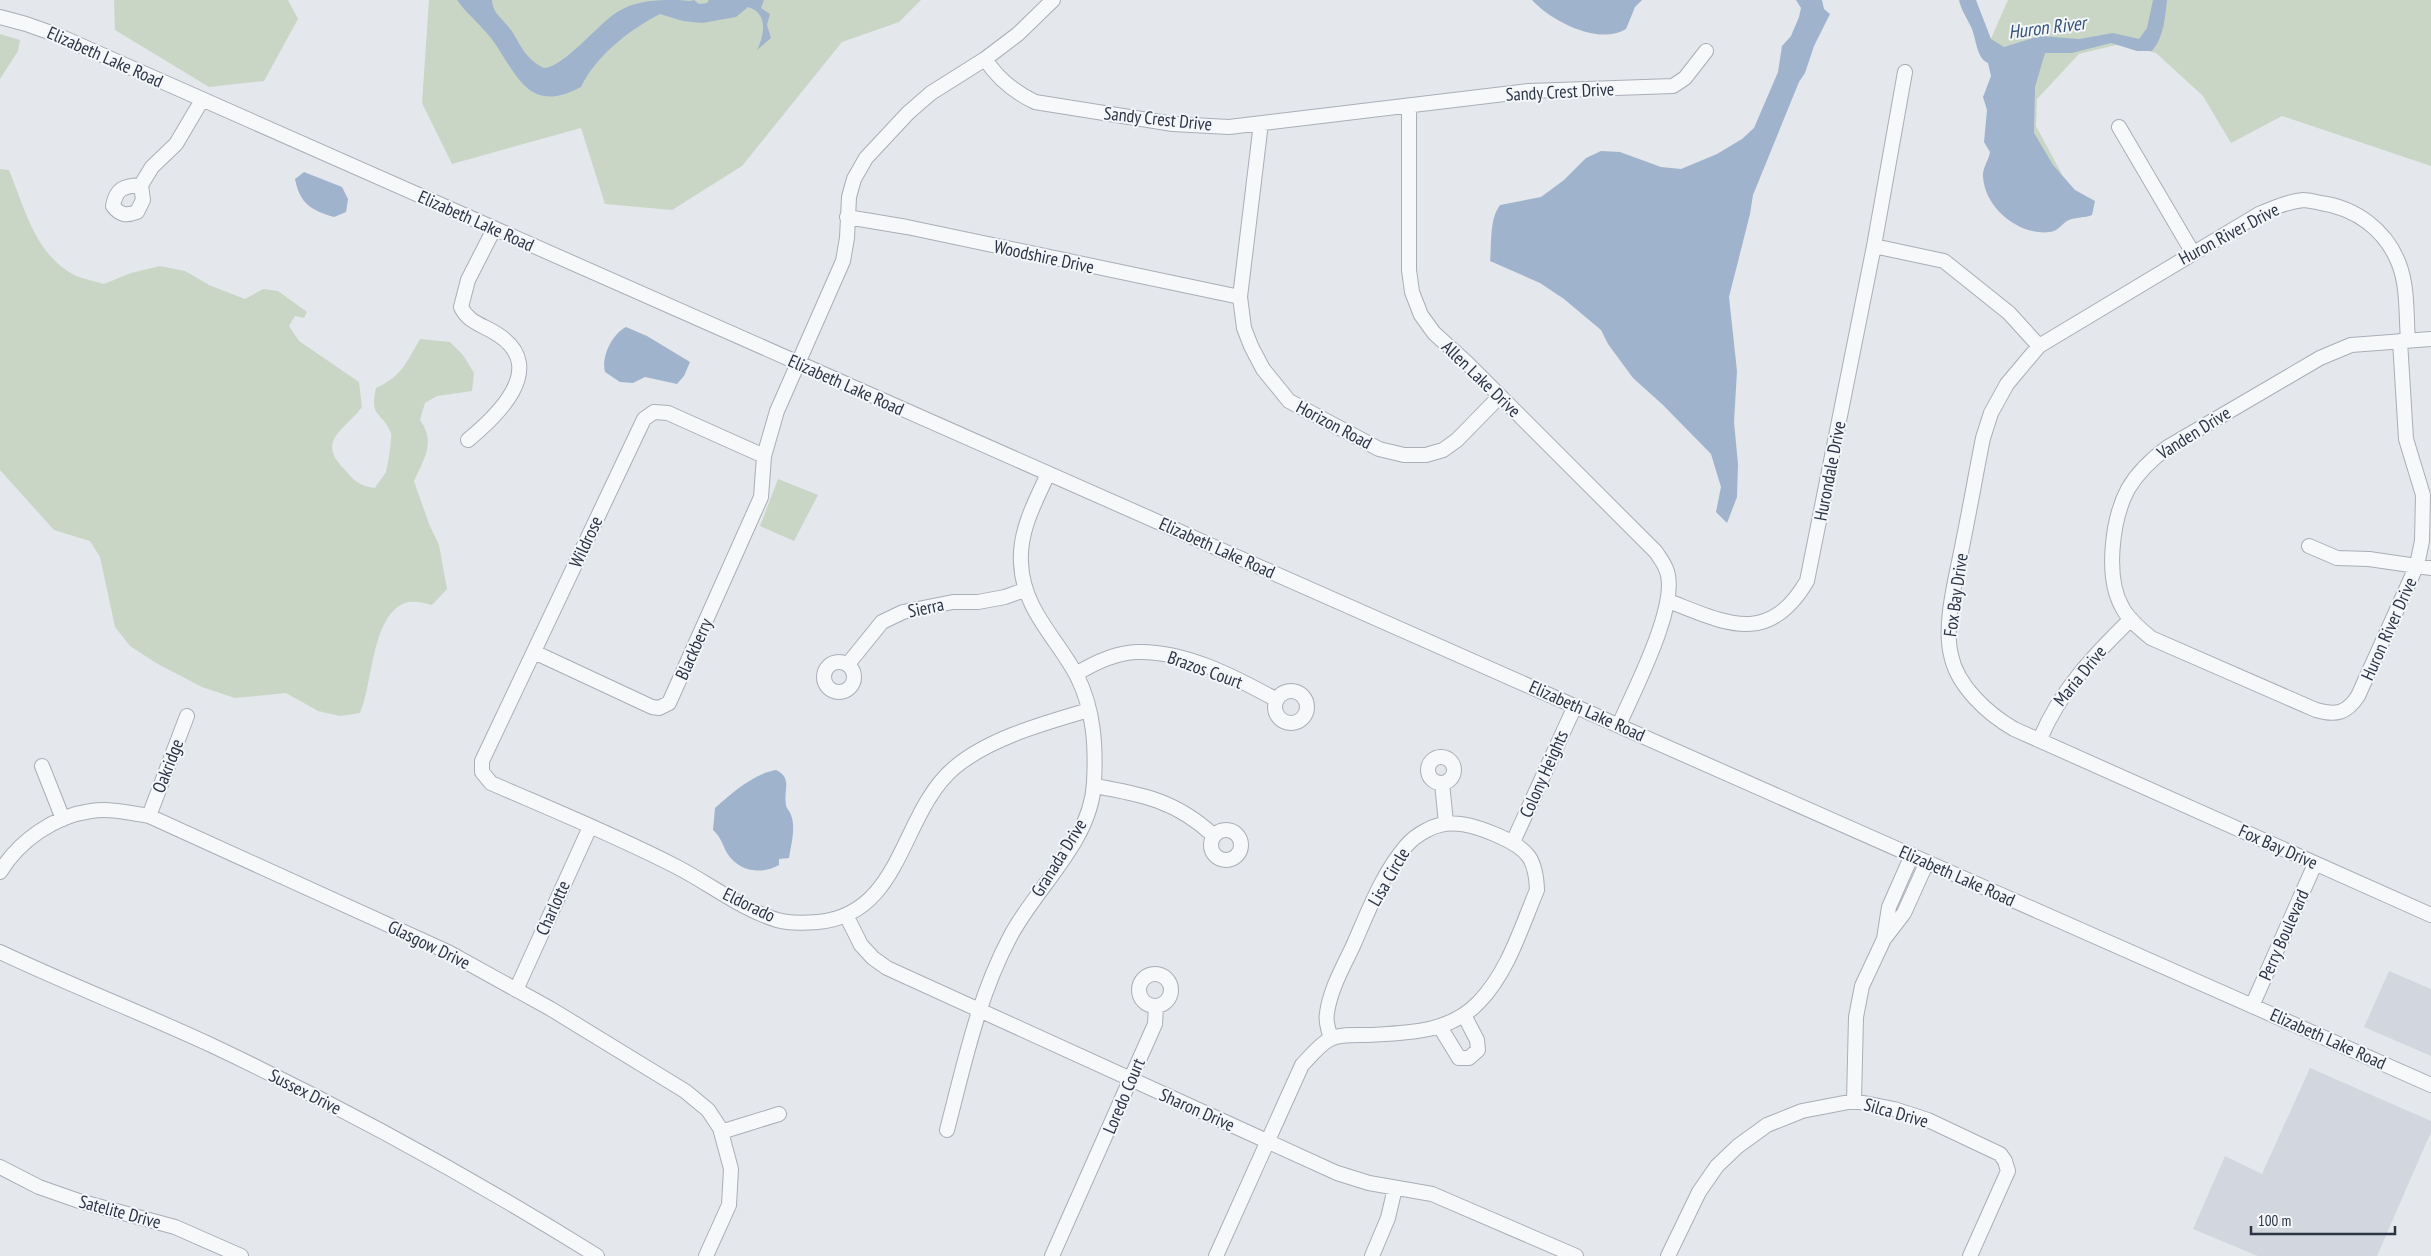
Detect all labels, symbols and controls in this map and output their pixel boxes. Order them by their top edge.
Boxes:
water label: Huron River [2007,10,2090,44]
street label: Elizabeth Lake Road [44,21,167,92]
street label: Sandy Crest Drive [1505,77,1615,106]
street label: Sandy Crest Drive [1103,101,1213,136]
street label: Elizabeth Lake Road [415,185,538,256]
street label: Huron River Drive [2175,198,2283,270]
street label: Woodshire Drive [992,235,1096,278]
street label: Allen Lake Drive [1437,335,1526,422]
street label: Elizabeth Lake Road [785,349,908,420]
street label: Horizon Road [1292,395,1376,454]
street label: Vanden Drive [2152,401,2235,465]
street label: Hurondale Drive [1809,419,1850,523]
street label: Wildrose [564,512,607,571]
street label: Elizabeth Lake Road [1156,512,1279,583]
street label: Fox Bay Drive [1938,552,1973,638]
street label: Huron River Drive [2356,574,2421,684]
street label: Sierra [906,593,946,623]
street label: Blackberry [670,614,717,683]
street label: Maria Drive [2048,641,2111,711]
street label: Brazos Court [1164,645,1246,694]
street label: Elizabeth Lake Road [1526,675,1649,746]
street label: Colony Heights [1514,727,1573,821]
street label: Oakridge [147,736,188,796]
street label: Granada Drive [1026,814,1092,901]
street label: Fox Bay Drive [2235,819,2321,874]
street label: Elizabeth Lake Road [1896,840,2019,911]
street label: Lisa Circle [1363,843,1414,910]
street label: Charlotte [530,877,575,939]
street label: Eldorado [719,882,779,927]
street label: Perry Boulevard [2253,886,2314,984]
street label: Glasgow Drive [384,915,474,974]
street label: Elizabeth Lake Road [2267,1003,2390,1074]
street label: Loredo Court [1097,1055,1150,1137]
street label: Sussex Drive [265,1064,345,1120]
street label: Sharon Drive [1156,1083,1238,1136]
street label: Silca Drive [1861,1092,1931,1133]
street label: Satelite Drive [77,1190,164,1233]
scale bar [2251,1204,2395,1236]
text: 100 m [2258,1211,2291,1230]

